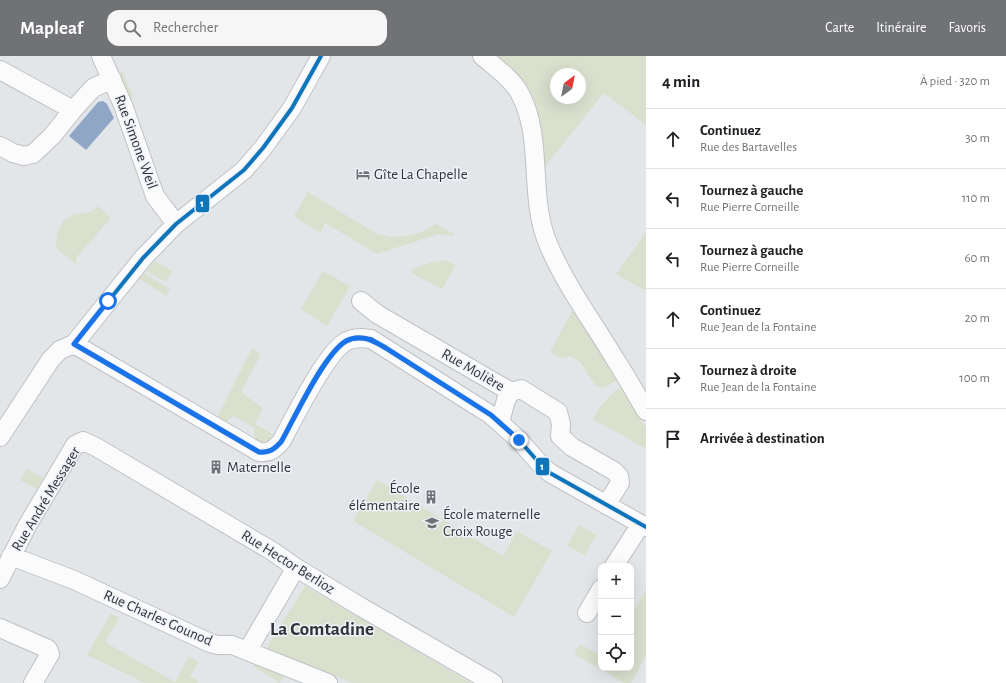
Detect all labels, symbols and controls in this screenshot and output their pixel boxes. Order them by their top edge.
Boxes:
search box [107,10,387,46]
icon: search [121,17,143,39]
text: Mapleaf [20,19,83,38]
text: Rechercher [153,20,218,35]
text: Carte [825,21,854,35]
text: Itinéraire [876,21,926,35]
text: Favoris [948,21,986,35]
north arrow [550,68,586,104]
text: 4 min [662,73,700,90]
text: À pied · 320 m [920,75,990,88]
street label: Rue Simone Weil [112,93,160,191]
text: Continuez [700,123,761,138]
icon: ahead [662,128,684,150]
text: 30 m [965,132,990,145]
text: Rue des Bartavelles [700,141,797,154]
hotel icon: Gîte La Chapelle [355,166,371,182]
place label: Gîte La Chapelle [374,167,468,182]
text: Tournez à gauche [700,183,803,198]
icon: left [662,188,684,210]
text: 110 m [962,192,990,205]
line badge: 1 [195,194,210,213]
text: 1 [200,198,204,209]
text: Rue Pierre Corneille [700,201,799,214]
text: Tournez à gauche [700,243,803,258]
icon: left [662,248,684,270]
text: 60 m [964,252,990,265]
text: Rue Pierre Corneille [700,261,799,274]
route start [99,292,117,310]
text: Continuez [700,303,761,318]
icon: ahead [662,308,684,330]
text: 20 m [965,312,990,325]
text: Rue Jean de la Fontaine [700,321,817,334]
street label: Rue Molière [439,346,507,394]
text: Tournez à droite [700,363,797,378]
icon: right [662,368,684,390]
text: 100 m [959,372,990,385]
text: Rue Jean de la Fontaine [700,381,817,394]
icon: arrive [662,428,684,450]
route end [510,431,528,449]
text: Arrivée à destination [700,431,825,446]
street label: Rue André Messager [9,444,83,554]
line badge: 1 [535,457,550,476]
building icon: Maternelle [208,459,224,475]
place label: Maternelle [227,460,291,475]
text: 1 [540,461,544,472]
place label: École élémentaire [349,479,420,513]
building icon: École élémentaire [423,489,439,505]
place label: École maternelle Croix Rouge [443,505,540,539]
school or university icon: École maternelle Croix Rouge [424,515,440,531]
street label: Rue Hector Berlioz [239,527,337,597]
map controls [598,563,634,671]
button: + [598,563,634,599]
street label: Rue Charles Gounod [101,587,215,649]
button: − [598,599,634,635]
district label: La Comtadine [270,620,374,639]
button: locate [598,635,634,671]

